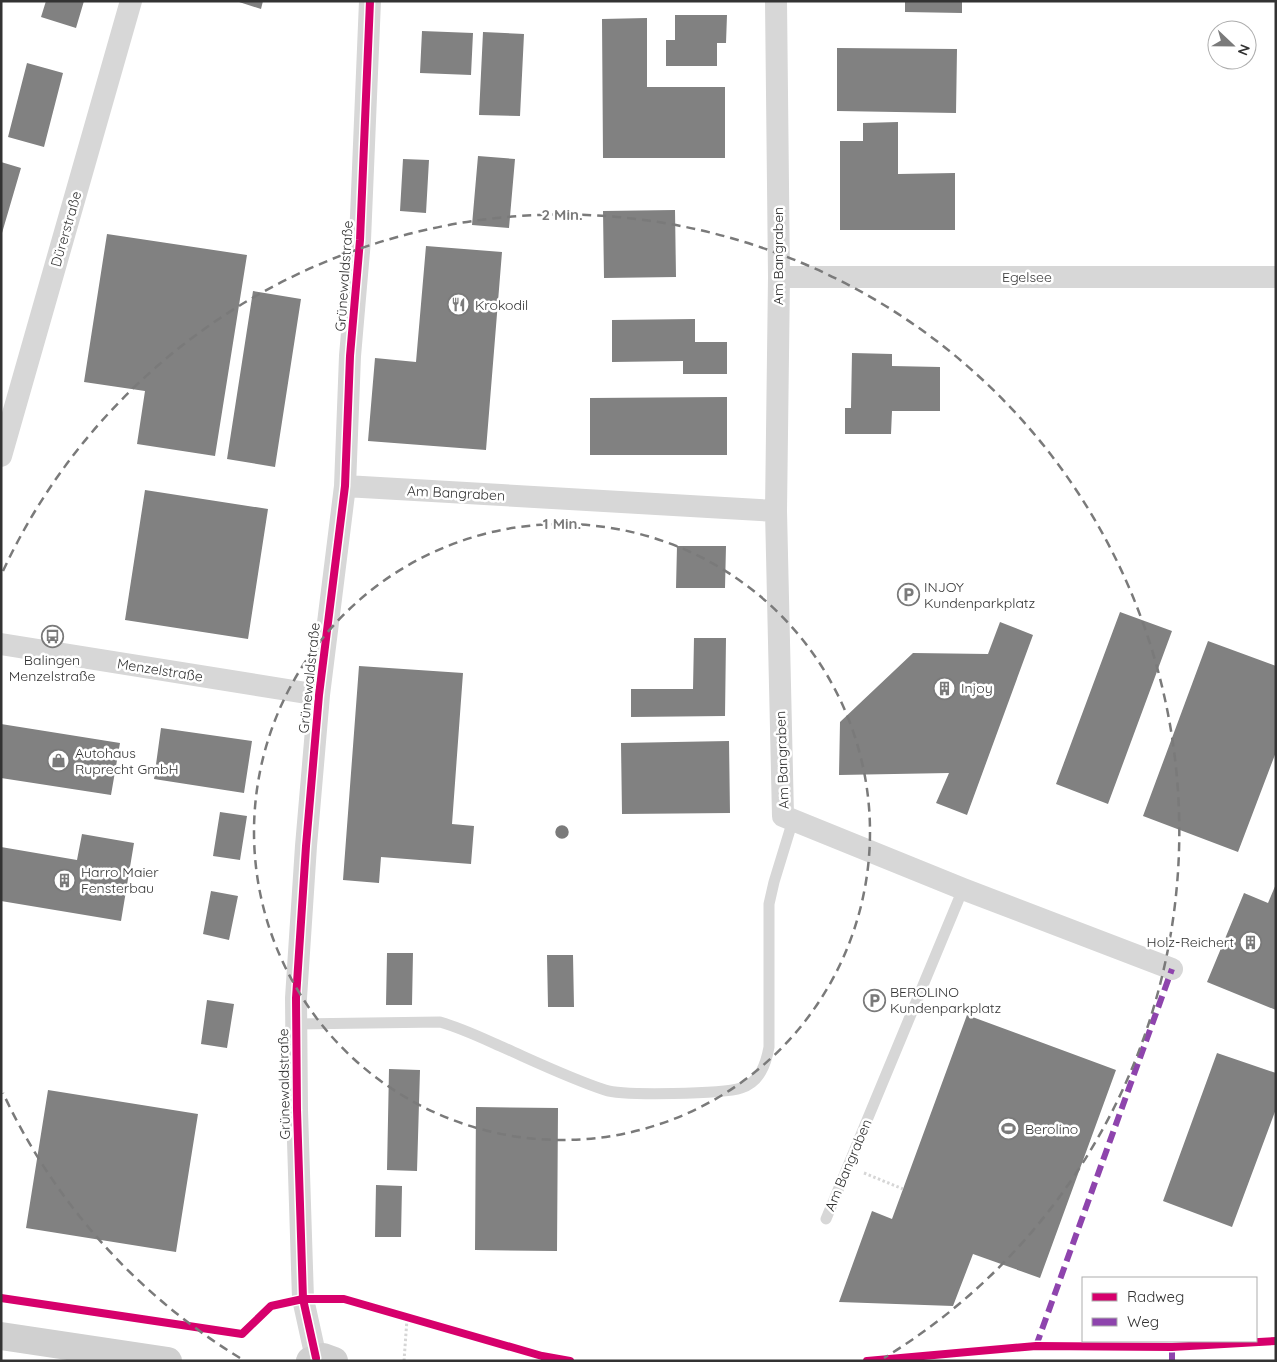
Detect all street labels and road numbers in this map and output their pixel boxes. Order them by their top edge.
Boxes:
street label: Dürerstraße [47,189,85,269]
street label: Am Bangraben [769,207,787,305]
street label: Grünewaldstraße [331,220,357,332]
street label: Egelsee [1002,268,1052,286]
street label: Am Bangraben [406,481,506,505]
street label: Grünewaldstraße [294,622,324,734]
street label: Menzelstraße [116,654,204,686]
street label: Am Bangraben [771,711,793,809]
street label: Grünewaldstraße [274,1028,294,1140]
street label: Am Bangraben [821,1116,875,1214]

